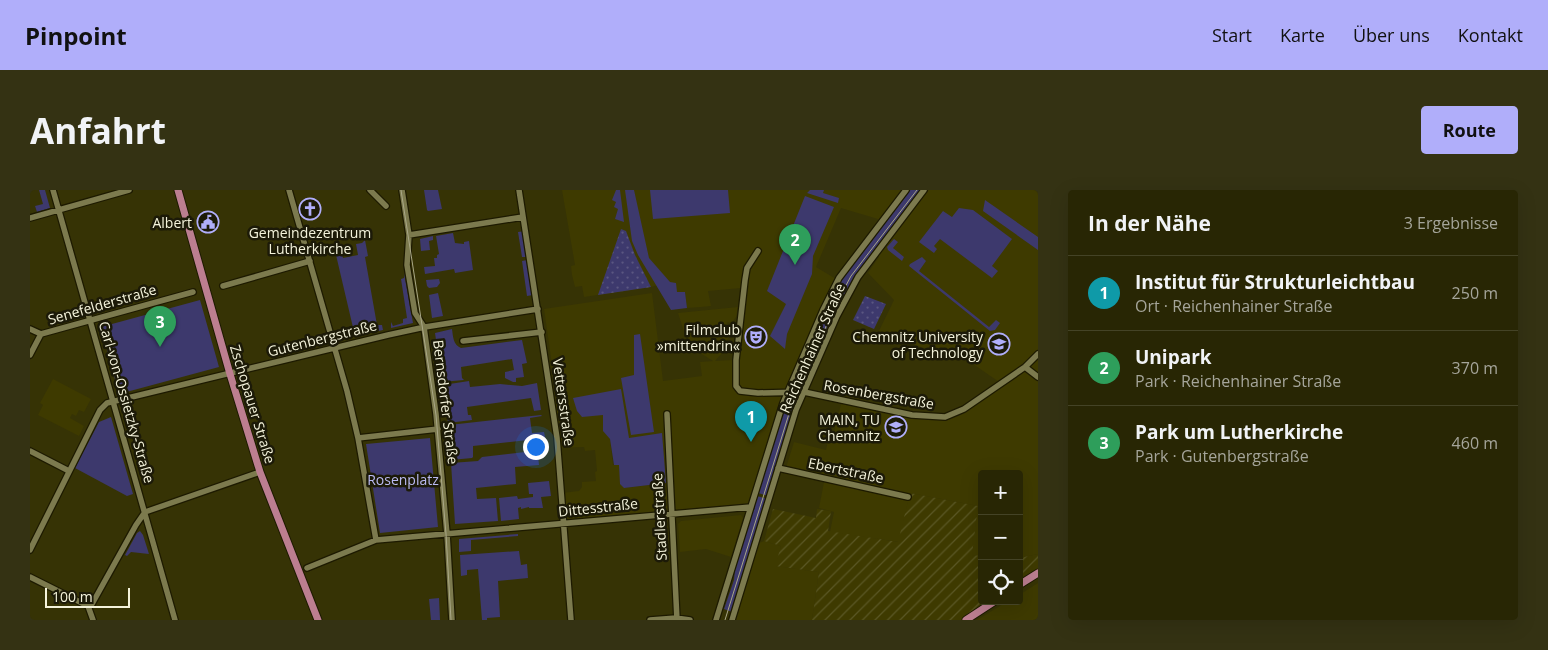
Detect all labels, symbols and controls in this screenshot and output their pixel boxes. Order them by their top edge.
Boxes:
text: Pinpoint [25,19,127,52]
text: Start [1212,23,1252,47]
text: Karte [1280,23,1325,47]
text: Über uns [1353,23,1430,47]
text: Kontakt [1458,23,1523,47]
button: Route [1421,106,1518,154]
text: Anfahrt [30,107,166,154]
church icon: Gemeindezentrum Lutherkirche [298,197,322,221]
text: In der Nähe [1088,209,1211,237]
public building icon: Albert [196,210,220,234]
text: 3 Ergebnisse [1404,212,1498,234]
place label: Albert [152,213,192,232]
place label: Gemeindezentrum Lutherkirche [249,223,371,258]
pin: 2 [779,224,811,265]
text: Institut für Strukturleichtbau [1135,269,1415,295]
street label: Senefelderstraße [46,279,159,329]
street label: Reichenhainer Straße [775,280,849,416]
text: 1 [1099,282,1109,304]
text: 250 m [1452,282,1498,304]
text: Ort · Reichenhainer Straße [1135,295,1332,317]
pin: 3 [144,306,176,347]
street label: Gutenbergstraße [266,315,379,361]
street label: Carl-von-Ossietzky-Straße [95,319,159,485]
place label: Filmclub »mittendrin« [657,320,740,355]
theatre icon: Filmclub »mittendrin« [744,325,768,349]
place label: Chemnitz University of Technology [852,327,984,362]
school or university icon: Chemnitz University of Technology [987,332,1011,356]
street label: Bernsdorfer Straße [429,339,463,465]
street label: Zschopauer Straße [226,342,280,466]
text: Unipark [1135,344,1212,370]
street label: Vettersstraße [548,357,580,447]
text: 2 [1099,357,1109,379]
text: 370 m [1452,357,1498,379]
text: Park · Reichenhainer Straße [1135,370,1341,392]
street label: Rosenbergstraße [822,375,936,413]
pin: 1 [735,401,767,442]
place label: MAIN, TU Chemnitz [818,410,880,445]
school or university icon: MAIN, TU Chemnitz [884,415,908,439]
text: Park um Lutherkirche [1135,419,1343,445]
text: 3 [1099,432,1109,454]
text: 460 m [1452,432,1498,454]
your location [523,434,549,460]
text: Park · Gutenbergstraße [1135,445,1309,467]
street label: Ebertstraße [807,453,886,487]
park label: Rosenplatz [367,470,439,489]
map controls [978,470,1023,605]
button: + [978,470,1023,515]
street label: Stadlerstraße [647,472,671,561]
street label: Dittesstraße [557,493,639,521]
button: − [978,515,1023,560]
button: locate [978,560,1023,605]
scale bar [45,585,130,608]
text: 100 m [52,587,93,606]

